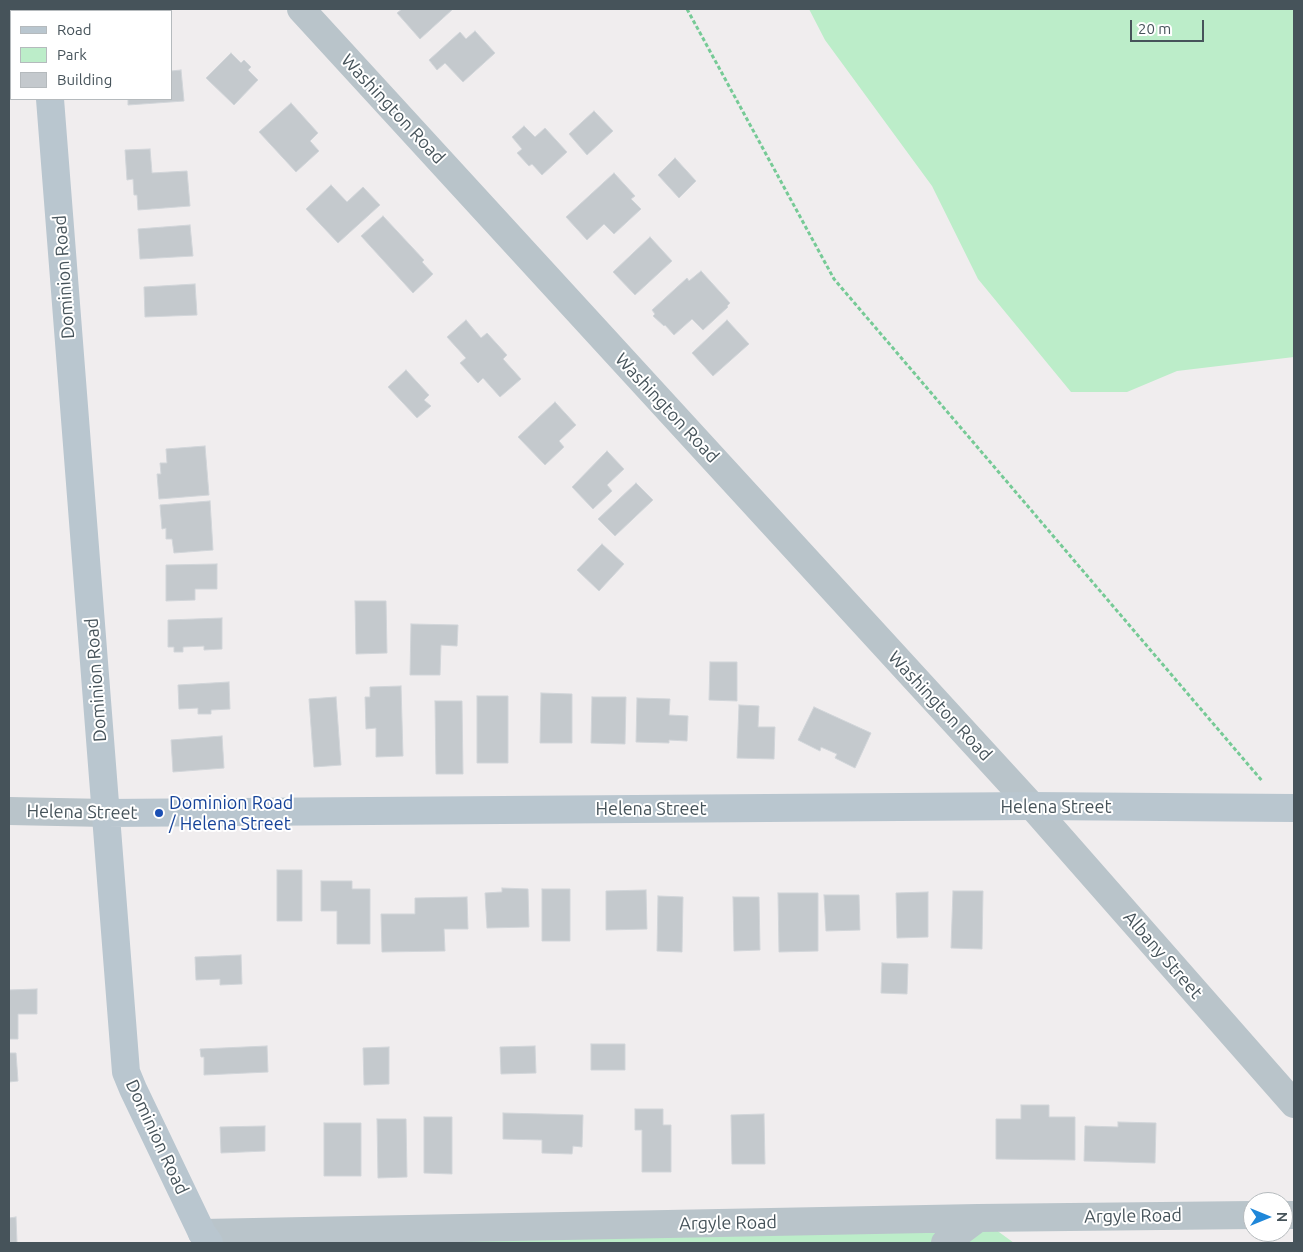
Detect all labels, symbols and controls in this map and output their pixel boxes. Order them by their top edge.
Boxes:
legend [10,10,172,100]
scale bar [1133,10,1207,42]
text: 20 m [1138,20,1171,37]
text: Road [57,21,92,38]
text: Park [57,46,87,63]
street label: Washington Road [337,50,449,168]
text: Building [57,71,112,88]
street label: Dominion Road [49,214,79,340]
street label: Washington Road [611,349,723,467]
street label: Dominion Road [81,617,111,743]
street label: Washington Road [884,647,996,765]
place label: Dominion Road / Helena Street [169,792,293,834]
street label: Helena Street [1000,796,1112,818]
street label: Helena Street [595,798,707,820]
street label: Helena Street [26,800,138,824]
marker: Dominion Road / Helena Street [153,807,165,819]
street label: Albany Street [1119,907,1207,1003]
street label: Dominion Road [121,1076,193,1198]
north arrow [1243,1192,1293,1242]
street label: Argyle Road [1084,1204,1182,1228]
street label: Argyle Road [679,1211,777,1235]
text: N [1274,1212,1290,1222]

